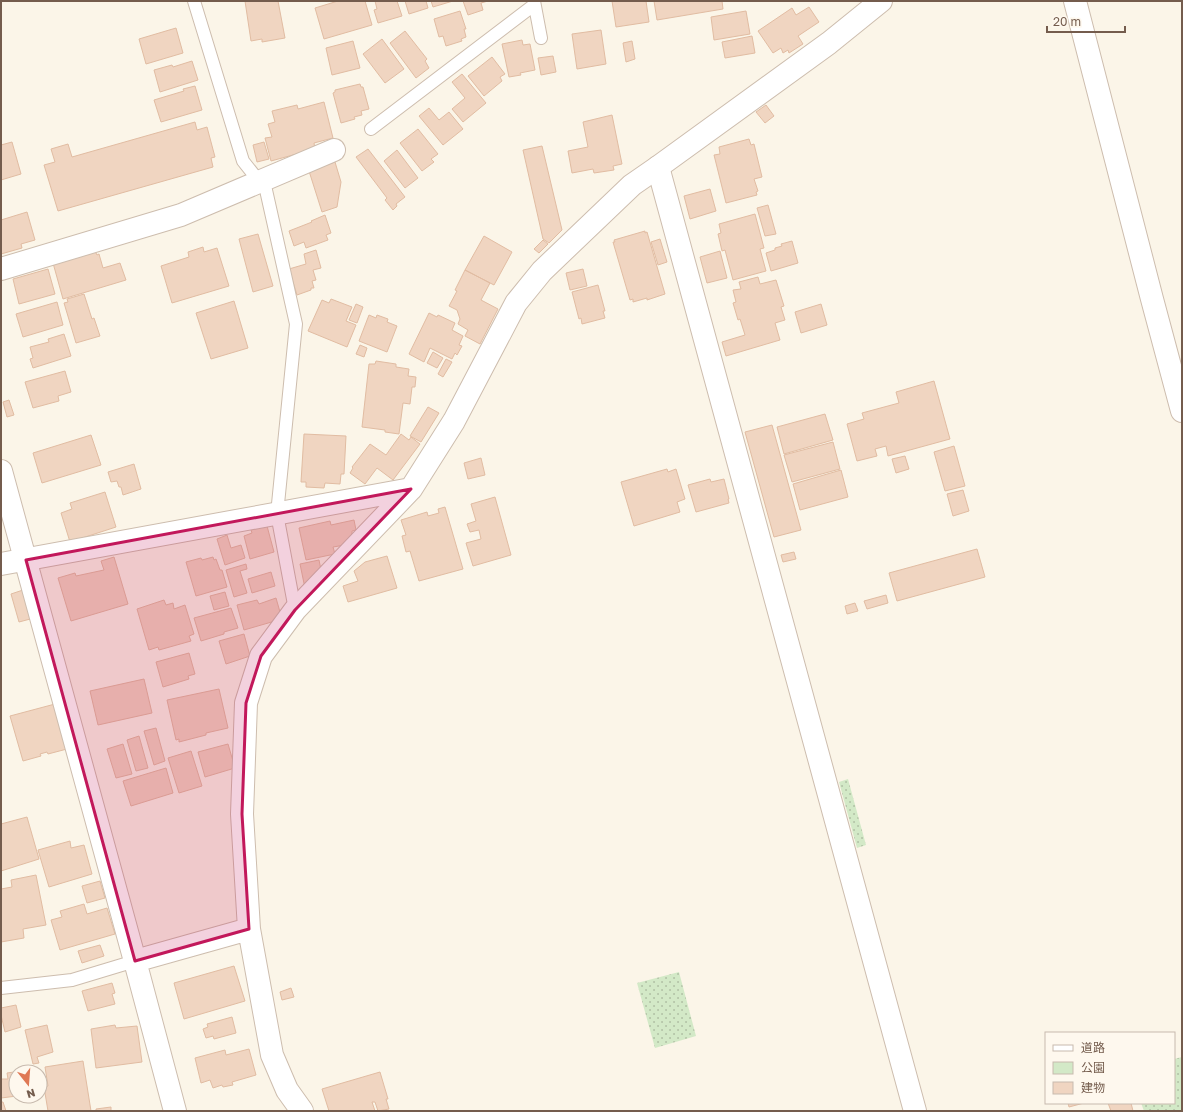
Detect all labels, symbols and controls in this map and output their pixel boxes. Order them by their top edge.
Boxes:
scale bar [1047,8,1125,34]
text: 20 m [1053,14,1081,29]
legend [1045,1032,1175,1104]
text: 道路 [1081,1040,1105,1055]
text: 公園 [1081,1060,1105,1075]
north arrow [8,1064,48,1104]
text: 建物 [1081,1080,1105,1095]
text: N [25,1087,37,1101]

